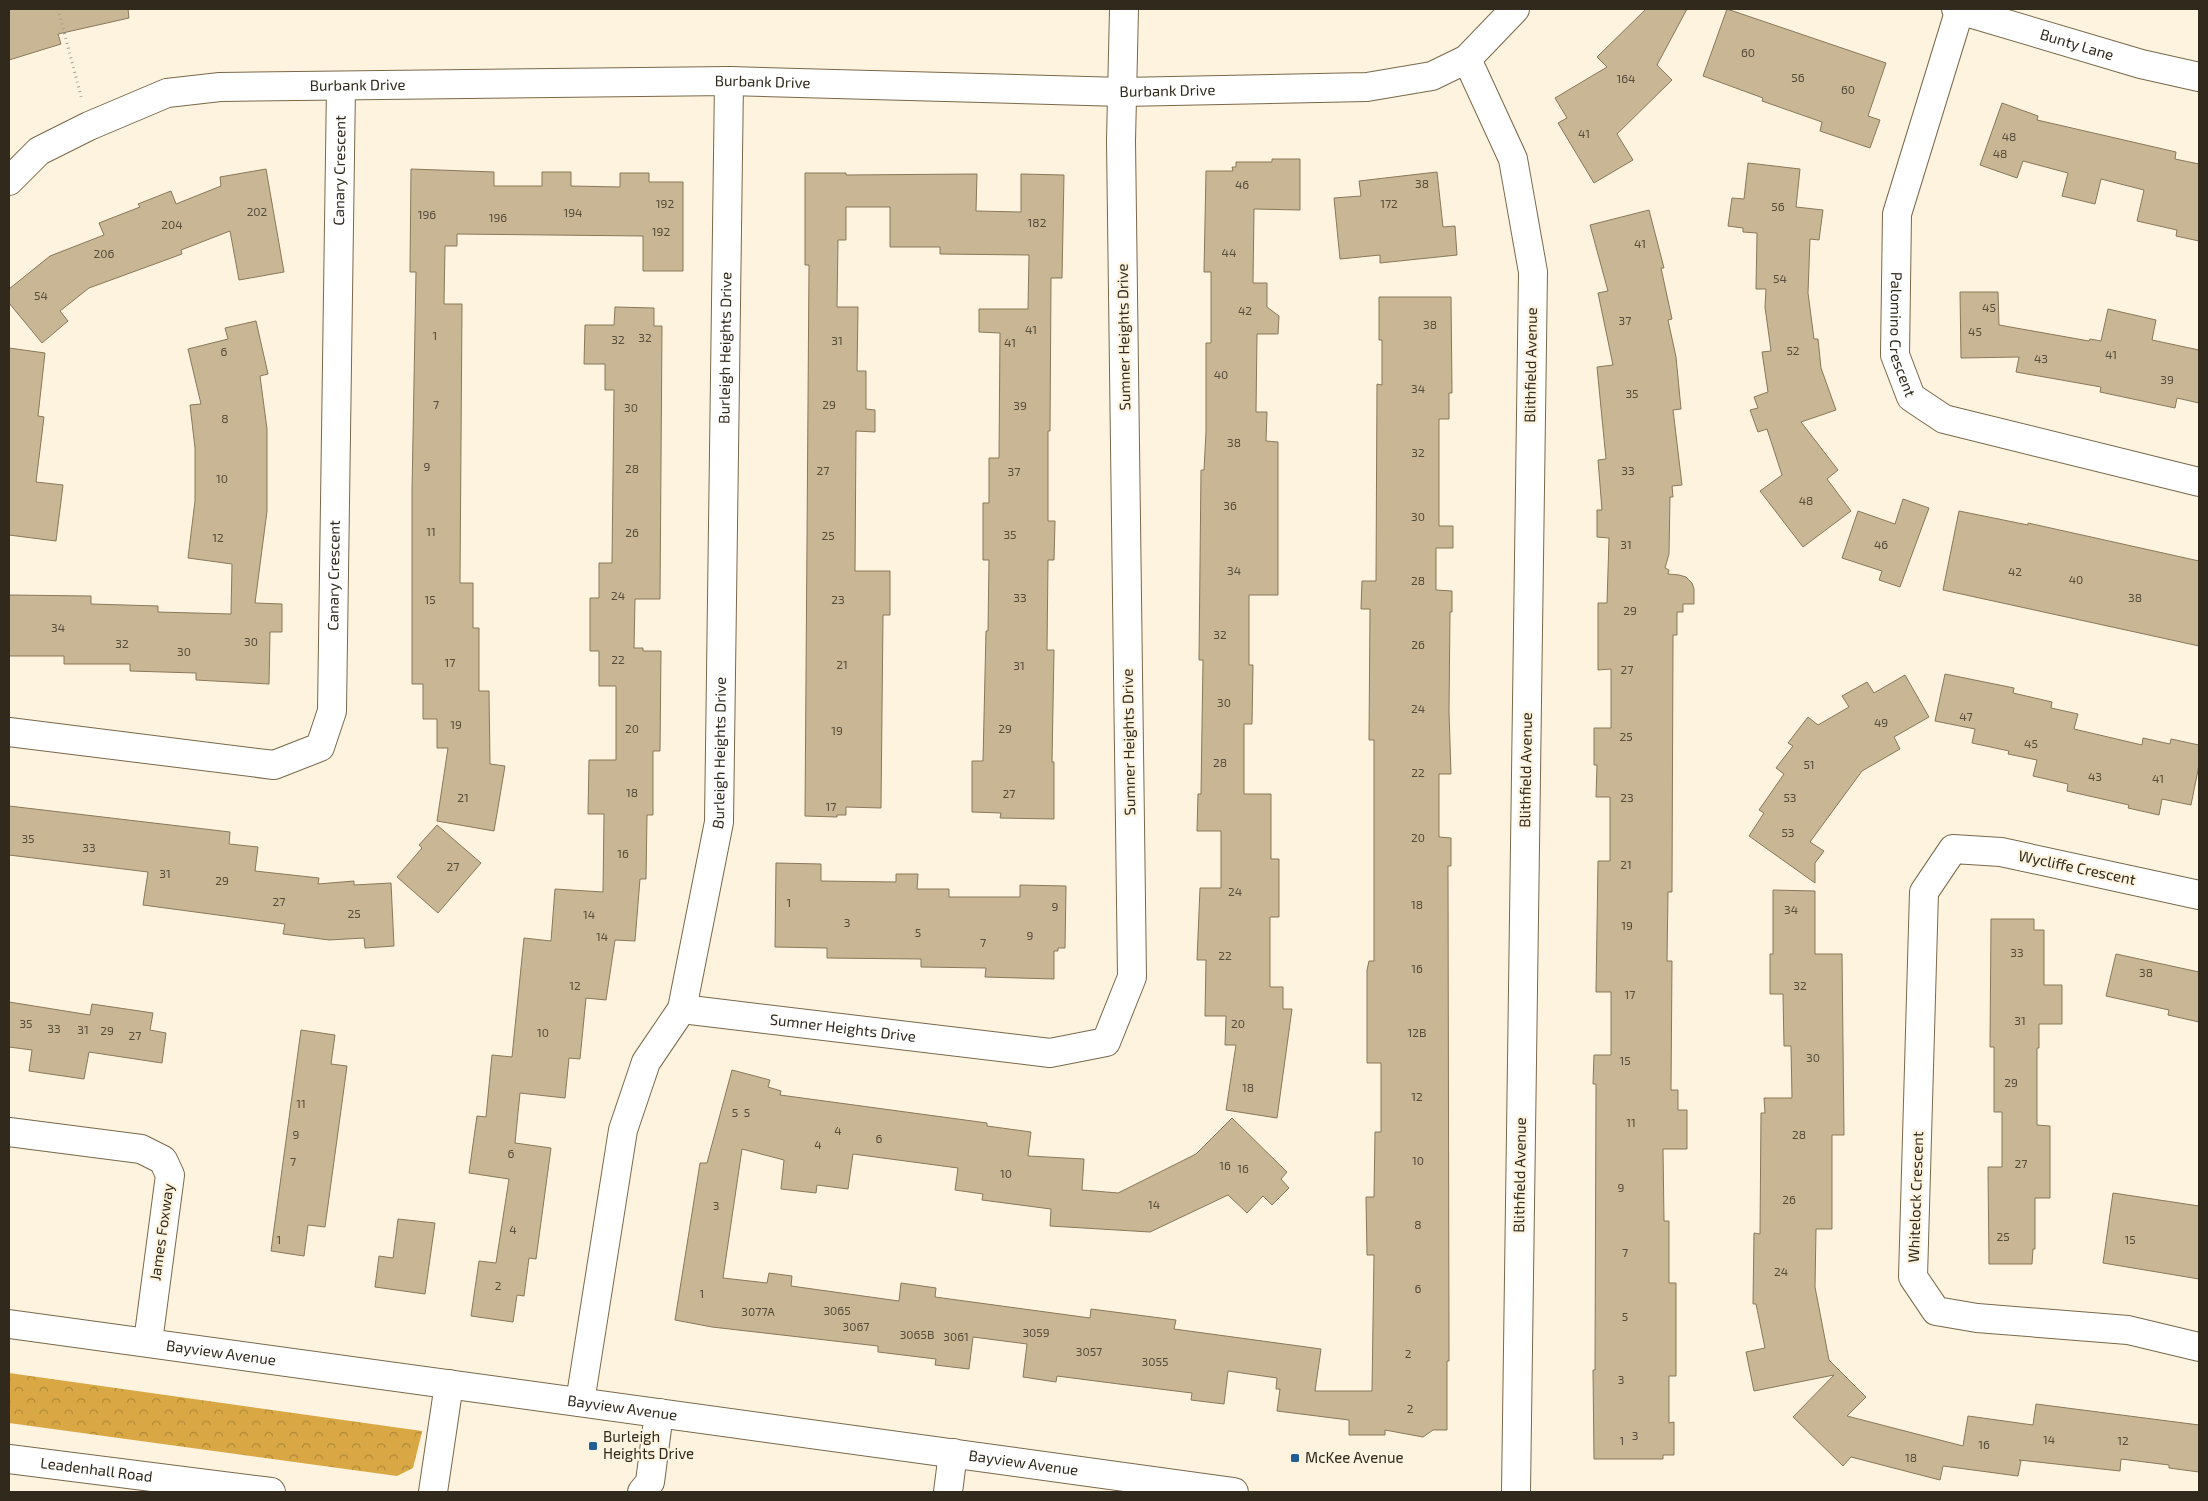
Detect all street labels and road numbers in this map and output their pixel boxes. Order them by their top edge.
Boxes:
street label: Bunty Lane [2038,24,2116,63]
street label: Burbank Drive [715,71,811,91]
street label: Burbank Drive [310,75,406,94]
street label: Burbank Drive [1119,80,1216,100]
street label: Canary Crescent [329,115,349,226]
street label: Sumner Heights Drive [1113,263,1133,411]
street label: Burleigh Heights Drive [714,272,734,424]
street label: Palomino Crescent [1887,272,1920,399]
street label: Blithfield Avenue [1520,307,1540,423]
street label: Canary Crescent [323,520,343,631]
street label: Sumner Heights Drive [1118,668,1138,816]
street label: Burleigh Heights Drive [708,677,729,830]
street label: Blithfield Avenue [1515,712,1535,828]
street label: Wycliffe Crescent [2017,846,2138,888]
street label: Sumner Heights Drive [769,1010,917,1045]
street label: Blithfield Avenue [1509,1117,1529,1233]
street label: Whitelock Crescent [1904,1131,1926,1263]
street label: James Foxway [145,1182,177,1282]
street label: Bayview Avenue [165,1336,277,1369]
street label: Bayview Avenue [566,1391,678,1424]
street label: Bayview Avenue [968,1446,1080,1479]
street label: Leadenhall Road [39,1453,154,1485]

